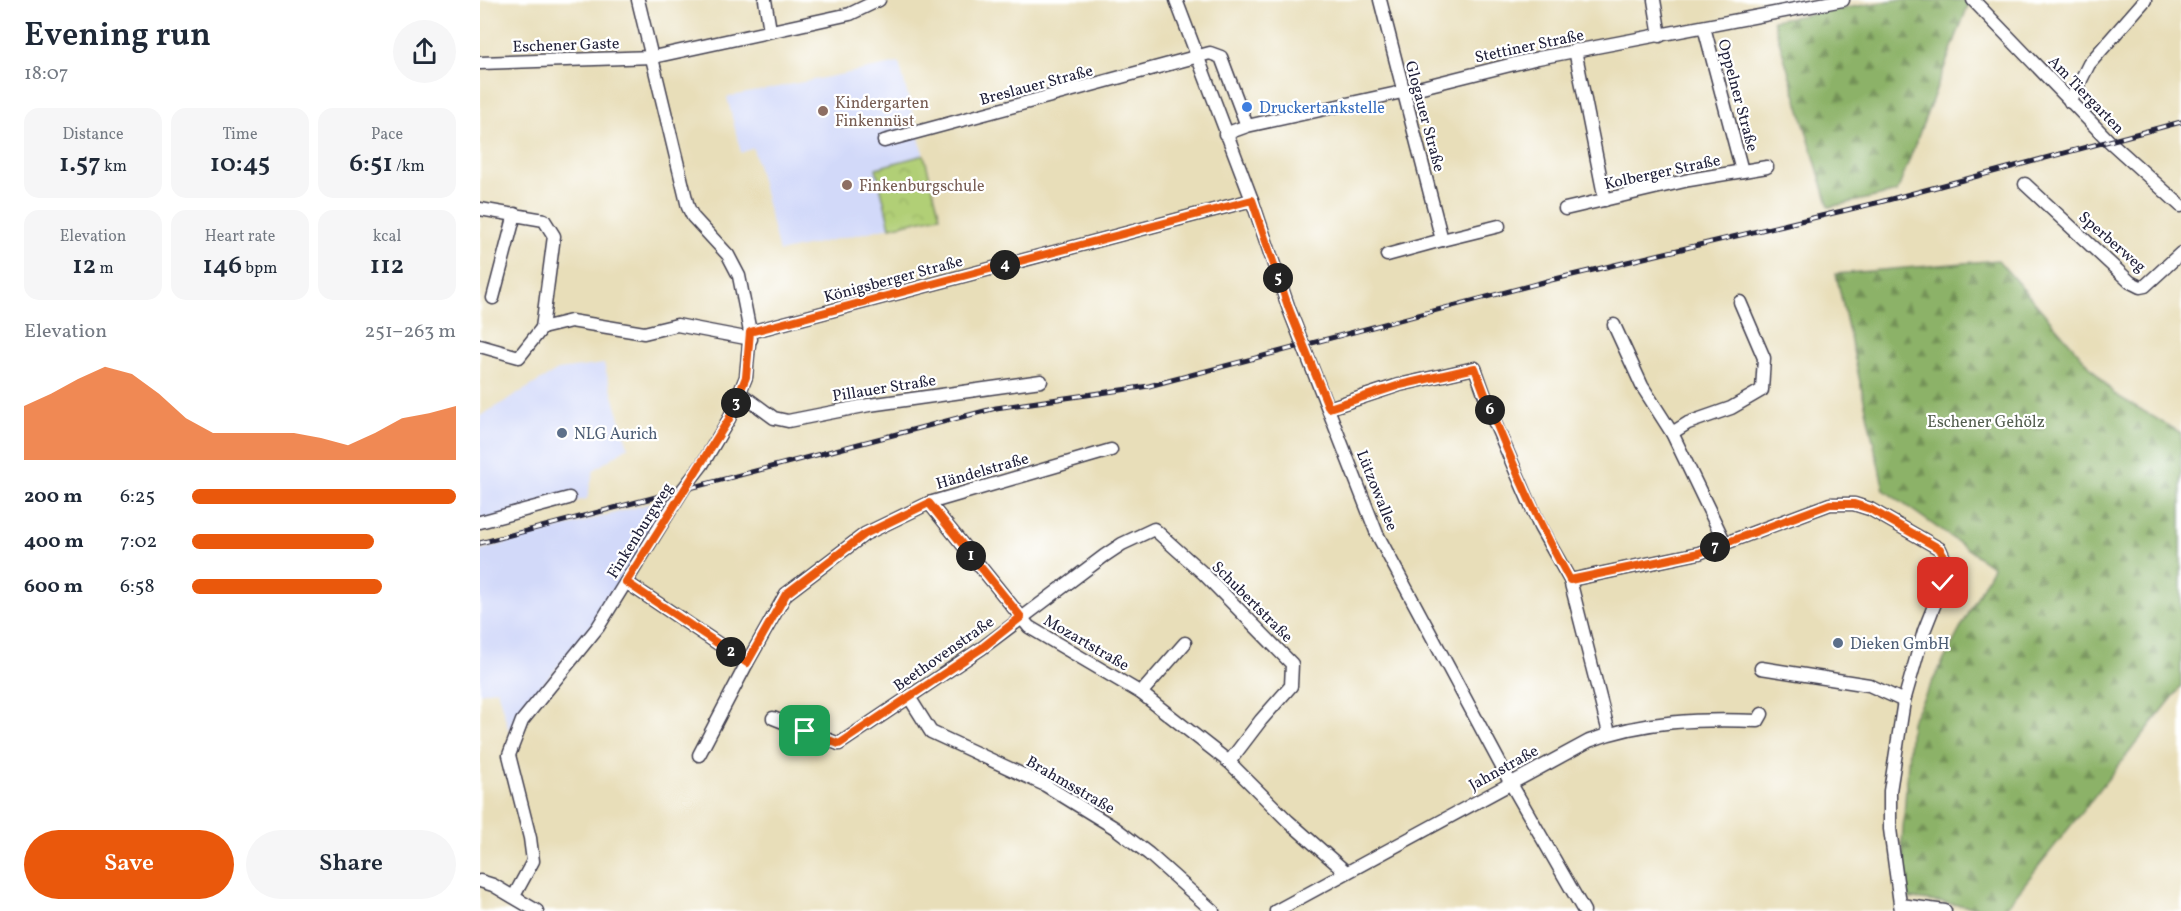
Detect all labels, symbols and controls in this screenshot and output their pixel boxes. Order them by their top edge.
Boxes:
text: Evening run [24,14,211,60]
button: share [393,20,456,83]
street label: Stettiner Straße [1473,25,1586,69]
street label: Eschener Gaste [512,33,620,59]
street label: Oppelner Straße [1711,37,1763,154]
street label: Am Tiergarten [2042,51,2129,139]
street label: Glogauer Straße [1399,59,1449,174]
text: 18:07 [24,60,68,88]
street label: Breslauer Straße [977,60,1096,112]
place label: Kindergarten Finkennüst [835,93,929,133]
place label: Druckertankstelle [1259,98,1385,120]
marker: Druckertankstelle [1240,100,1254,114]
marker: Kindergarten Finkennüst [816,104,830,118]
text: Distance [62,124,124,146]
text: Time [222,124,258,146]
text: Pace [371,124,403,146]
text: 1.57 [59,146,101,182]
text: 10:45 [210,146,270,182]
text: 6:51 [349,146,393,182]
street label: Kolberger Straße [1602,150,1723,196]
text: km [101,156,127,178]
text: /km [393,156,425,178]
place label: Finkenburgschule [859,176,985,198]
marker: Finkenburgschule [840,178,854,192]
street label: Sperberweg [2073,207,2150,278]
text: Elevation [60,226,126,248]
text: Heart rate [205,226,275,248]
text: kcal [373,226,401,248]
text: 12 [72,248,96,284]
text: 146 [203,248,242,284]
text: 112 [370,248,404,284]
pin: 4 [990,250,1020,280]
street label: Königsberger Straße [822,251,965,309]
text: 4 [1000,254,1010,276]
text: m [96,258,114,280]
text: bpm [242,258,277,280]
pin: 5 [1263,263,1293,293]
text: 5 [1274,267,1282,289]
text: Elevation [24,318,107,346]
text: 251–263 m [365,318,456,346]
street label: Pillauer Straße [831,370,938,408]
pin: 3 [721,388,751,418]
text: 3 [732,392,740,414]
pin: 6 [1475,395,1505,425]
text: 6 [1486,399,1494,421]
park label: Eschener Gehölz [1927,412,2045,434]
place label: NLG Aurich [574,424,658,446]
marker: NLG Aurich [555,426,569,440]
street label: Lützowallee [1350,447,1402,534]
street label: Händelstraße [934,448,1031,496]
street label: Finkenburgweg [602,479,679,583]
text: 200 m [24,483,82,511]
text: 6:25 [120,483,155,511]
text: 400 m [24,528,84,556]
text: 7:02 [120,528,157,556]
pin: 7 [1700,532,1730,562]
text: 7 [1711,536,1719,558]
pin: 1 [956,541,986,571]
text: 1 [968,545,974,567]
street label: Schubertstraße [1206,557,1297,648]
pin [1917,557,1968,608]
icon: check [1926,566,1959,599]
text: 600 m [24,573,83,601]
text: 6:58 [120,573,155,601]
street label: Mozartstraße [1039,610,1133,677]
street label: Beethovenstraße [889,612,999,698]
place label: Dieken GmbH [1850,634,1950,656]
marker: Dieken GmbH [1831,636,1845,650]
pin: 2 [716,637,746,667]
text: 2 [727,641,735,663]
pin [779,705,830,756]
icon: arrive [788,714,821,747]
street label: Jahnstraße [1465,741,1543,797]
street label: Brahmsstraße [1021,751,1119,820]
button: Save [24,830,234,899]
button: Share [246,830,456,899]

